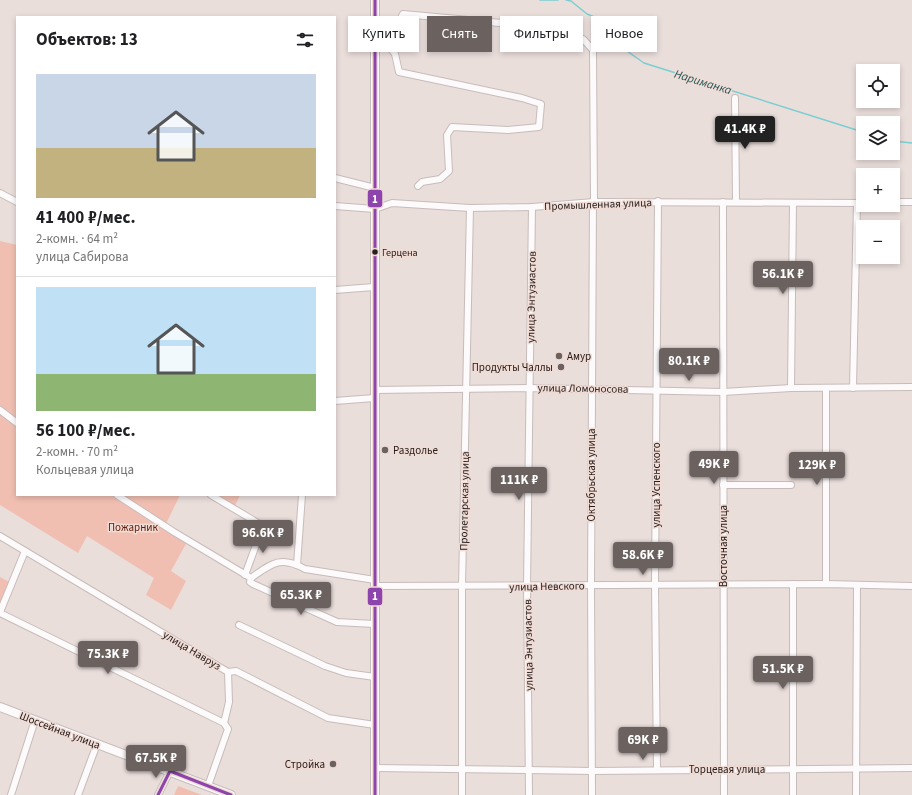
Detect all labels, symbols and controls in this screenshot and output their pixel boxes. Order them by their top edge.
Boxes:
chip: Купить [348,16,419,52]
chip: Снять [427,16,492,52]
chip: Фильтры [500,16,583,52]
chip: Новое [591,16,657,52]
text: Объектов: 13 [36,28,138,52]
icon: filters [294,29,316,51]
map controls [856,64,900,264]
button: locate [856,64,900,108]
water label: Нариманка [672,66,734,99]
icon: home [140,100,212,172]
pin: 41.4K ₽ [708,116,782,150]
button: layers [856,116,900,160]
text: 41.4K ₽ [724,120,766,138]
button: + [856,168,900,212]
line badge: 1 [367,189,383,208]
text: 1 [372,192,378,207]
street label: Промышленная улица [544,195,652,214]
text: 41 400 ₽/мес. [36,206,135,230]
button: − [856,220,900,264]
text: 2-комн. · 64 m² [36,230,118,248]
place label: Герцена [382,246,418,260]
marker: Герцена [370,247,380,257]
text: улица Сабирова [36,248,129,266]
street label: улица Энтузиастов [523,251,540,343]
pin: 56.1K ₽ [746,261,820,295]
text: 56.1K ₽ [762,265,804,283]
icon: home [140,313,212,385]
pin: 80.1K ₽ [652,348,726,382]
place label: Амур [567,349,591,364]
marker: Амур [554,351,564,361]
text: 80.1K ₽ [668,352,710,370]
place label: Продукты Чаллы [472,360,553,375]
marker: Продукты Чаллы [556,362,566,372]
street label: улица Ломоносова [537,380,629,397]
text: 56 100 ₽/мес. [36,419,135,443]
street label: Октябрьская улица [584,429,599,521]
street label: улица Успенского [649,442,664,528]
text: 2-комн. · 70 m² [36,443,118,461]
place label: Раздолье [393,443,438,458]
marker: Раздолье [380,445,390,455]
street label: Пролетарская улица [456,451,473,551]
pin: 49K ₽ [686,451,742,485]
pin: 129K ₽ [784,452,850,486]
text: 49K ₽ [698,455,730,473]
text: 129K ₽ [798,456,836,474]
text: Кольцевая улица [36,461,134,479]
pin: 111K ₽ [486,467,552,501]
text: 111K ₽ [500,471,538,489]
street label: Восточная улица [716,505,731,587]
park label: Пожарник [108,520,159,535]
pin: 96.6K ₽ [226,520,300,554]
text: 96.6K ₽ [242,524,284,542]
pin: 58.6K ₽ [606,542,680,576]
text: 58.6K ₽ [622,546,664,564]
street label: улица Невского [509,578,585,595]
pin: 65.3K ₽ [264,582,338,616]
text: 65.3K ₽ [280,586,322,604]
line badge: 1 [367,587,383,606]
text: 1 [372,589,378,604]
street label: улица Энтузиастов [520,599,537,691]
street label: улица Навруз [160,627,224,674]
pin: 75.3K ₽ [71,641,145,675]
text: 75.3K ₽ [87,645,129,663]
pin: 51.5K ₽ [746,656,820,690]
text: 51.5K ₽ [762,660,804,678]
street label: Шоссейная улица [17,708,102,753]
pin: 69K ₽ [615,727,671,761]
text: 69K ₽ [627,731,659,749]
pin: 67.5K ₽ [119,745,193,779]
text: 67.5K ₽ [135,749,177,767]
place label: Стройка [285,757,325,772]
marker: Стройка [328,759,338,769]
street label: Торцевая улица [689,762,765,777]

